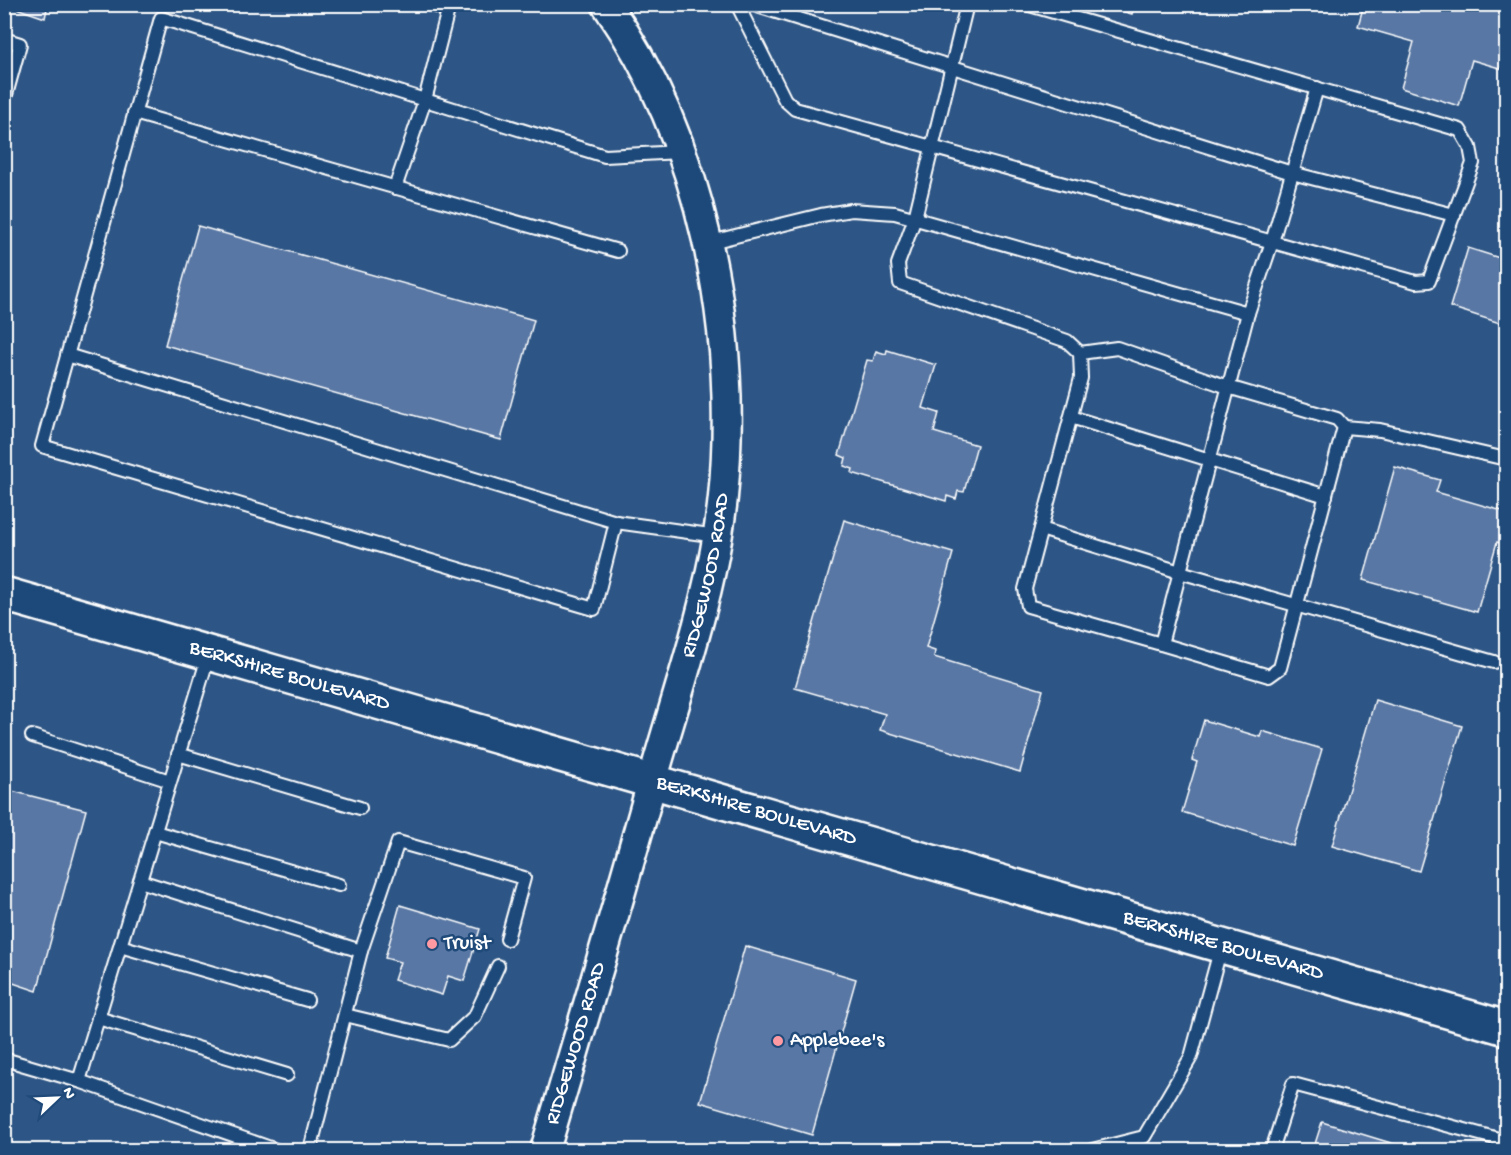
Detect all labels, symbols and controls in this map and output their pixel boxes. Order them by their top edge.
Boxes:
street label: RIDGEWOOD ROAD [677,492,736,661]
street label: BERKSHIRE BOULEVARD [185,635,393,717]
street label: BERKSHIRE BOULEVARD [652,770,860,852]
street label: BERKSHIRE BOULEVARD [1119,905,1327,987]
place label: Truist [443,932,493,957]
marker: Truist [425,937,439,951]
street label: RIDGEWOOD ROAD [541,959,612,1128]
place label: Applebee's [790,1029,886,1054]
marker: Applebee's [771,1034,785,1048]
north arrow [27,1068,87,1128]
text: N [57,1085,79,1103]

